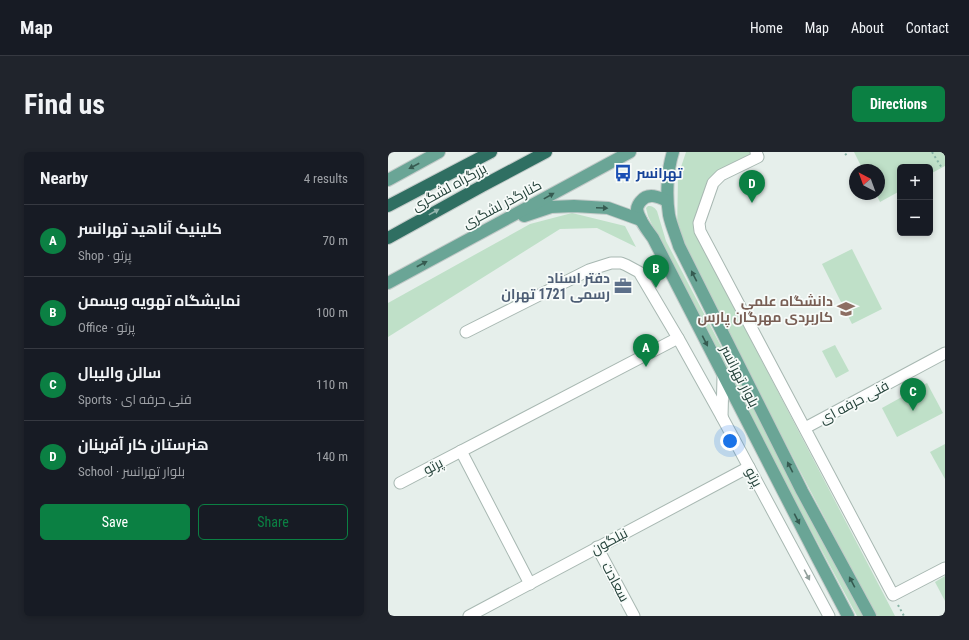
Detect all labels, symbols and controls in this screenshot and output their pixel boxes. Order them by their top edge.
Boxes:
text: Map [20,16,53,39]
text: Home [750,20,783,36]
text: Map [805,20,829,36]
text: About [851,20,884,36]
text: Contact [906,20,949,36]
button: Directions [852,86,945,122]
text: Find us [24,88,105,121]
street label: بزرگراه لشگری [409,160,489,214]
one-way arrow [408,163,420,169]
bus stop icon: تهرانسر [613,163,633,183]
north arrow [849,164,885,200]
map controls [897,164,933,236]
button: + [897,164,933,200]
place label: تهرانسر [635,165,683,182]
text: Nearby [40,168,88,188]
pin: D [739,170,765,203]
text: 4 results [304,171,348,186]
street label: کنارگذر لشگری [460,176,544,232]
one-way arrow [543,193,555,199]
button: − [897,200,933,236]
one-way arrow [596,204,608,211]
one-way arrow [428,209,440,216]
text: کلینیک آناهید تهرانسر [78,220,222,238]
text: A [49,233,57,248]
text: 70 m [322,233,348,248]
text: Shop · پرتو [78,248,131,263]
pin: B [643,255,669,288]
one-way arrow [417,261,428,268]
place label: دفتر اسناد رسمی 1721 تهران [501,270,610,303]
one-way arrow [691,270,697,282]
office icon: دفتر اسناد رسمی 1721 تهران [613,276,633,296]
text: نمایشگاه تهویه ویسمن [78,292,240,310]
place label: دانشگاه علمی کاربردی مهرگان پارس [697,293,833,328]
school or university icon: دانشگاه علمی کاربردی مهرگان پارس [836,299,856,319]
text: B [49,305,57,320]
text: 100 m [316,305,348,320]
text: Office · پرتو [78,320,135,335]
pin: A [633,334,659,367]
one-way arrow [702,336,708,347]
street label: بلوار تهرانسر [717,341,762,410]
text: سالن والیبال [78,364,161,382]
text: C [49,377,57,392]
text: 110 m [316,377,348,392]
street label: فنی حرفه ای [817,377,891,427]
pin: C [900,378,926,411]
text: Sports · فنی حرفه ای [78,392,192,407]
your location [720,431,740,451]
text: هنرستان کار آفرینان [78,436,209,454]
text: D [49,449,57,464]
text: 140 m [316,449,348,464]
street label: پرتو [421,454,447,479]
one-way arrow [787,462,793,473]
text: School · بلوار تهرانسر [78,464,185,479]
street label: پرتو [741,465,766,491]
button: Save [40,504,190,540]
button: Share [198,504,348,540]
one-way arrow [794,513,801,525]
street label: نیلگون [588,525,630,557]
street label: سعادت [599,560,633,604]
one-way arrow [804,569,810,581]
one-way arrow [848,576,855,587]

